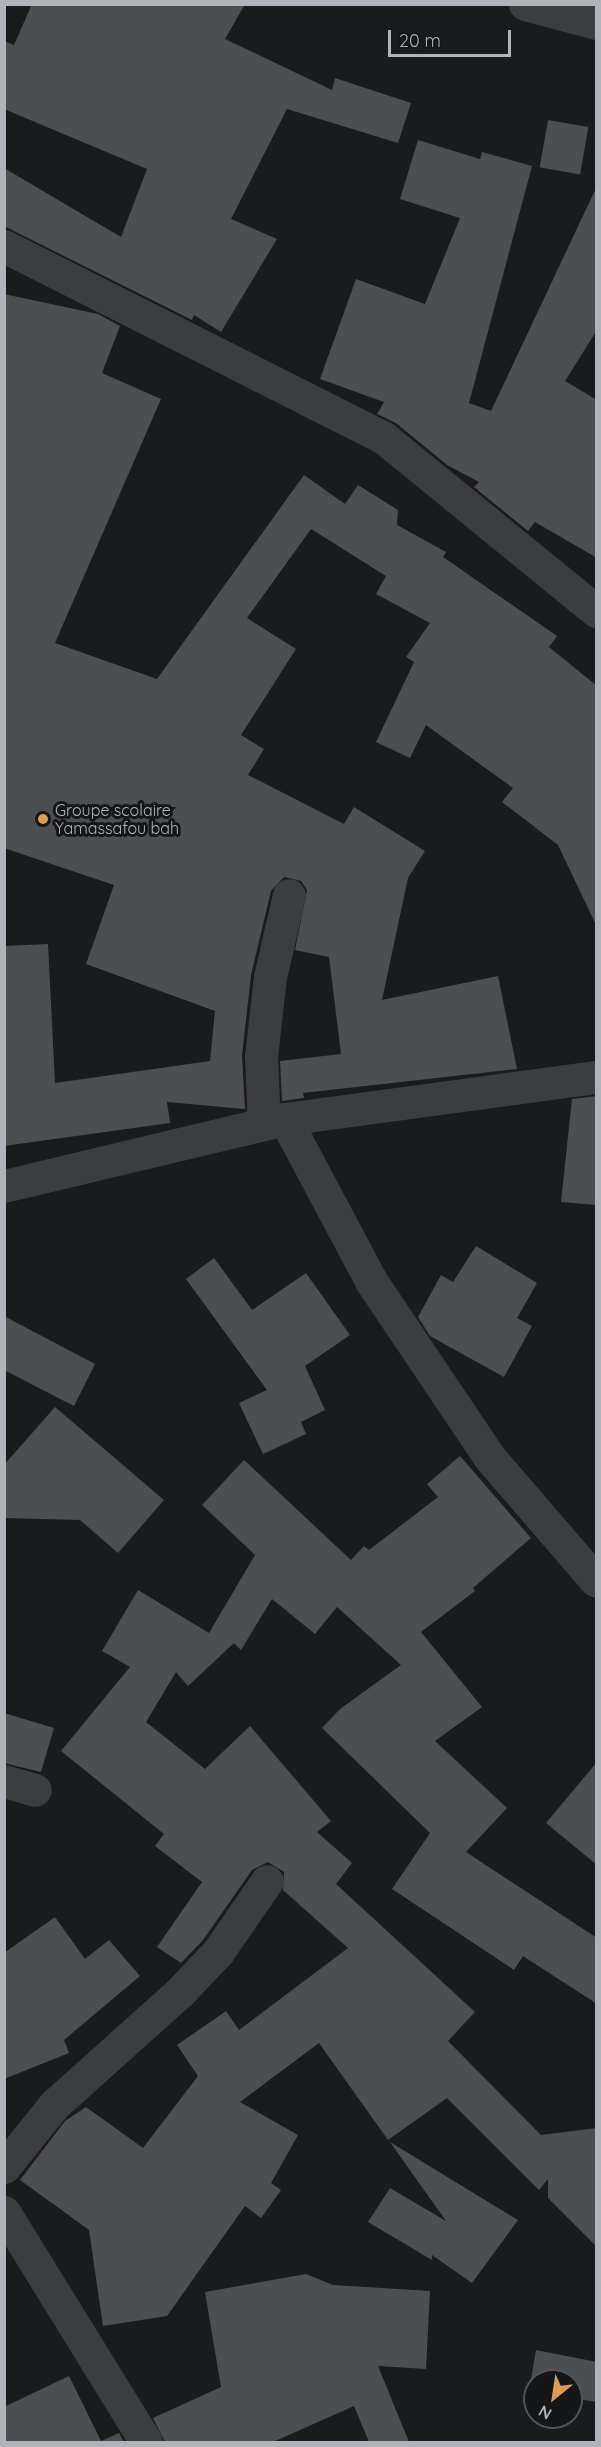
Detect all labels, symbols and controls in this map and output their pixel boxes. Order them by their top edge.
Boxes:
scale bar [391,18,514,56]
text: 20 m [399,29,441,52]
place label: Groupe scolaire Yamassafou bah [55,800,179,838]
marker: Groupe scolaire Yamassafou bah [36,812,50,826]
north arrow [523,2369,583,2429]
text: N [535,2401,555,2424]

